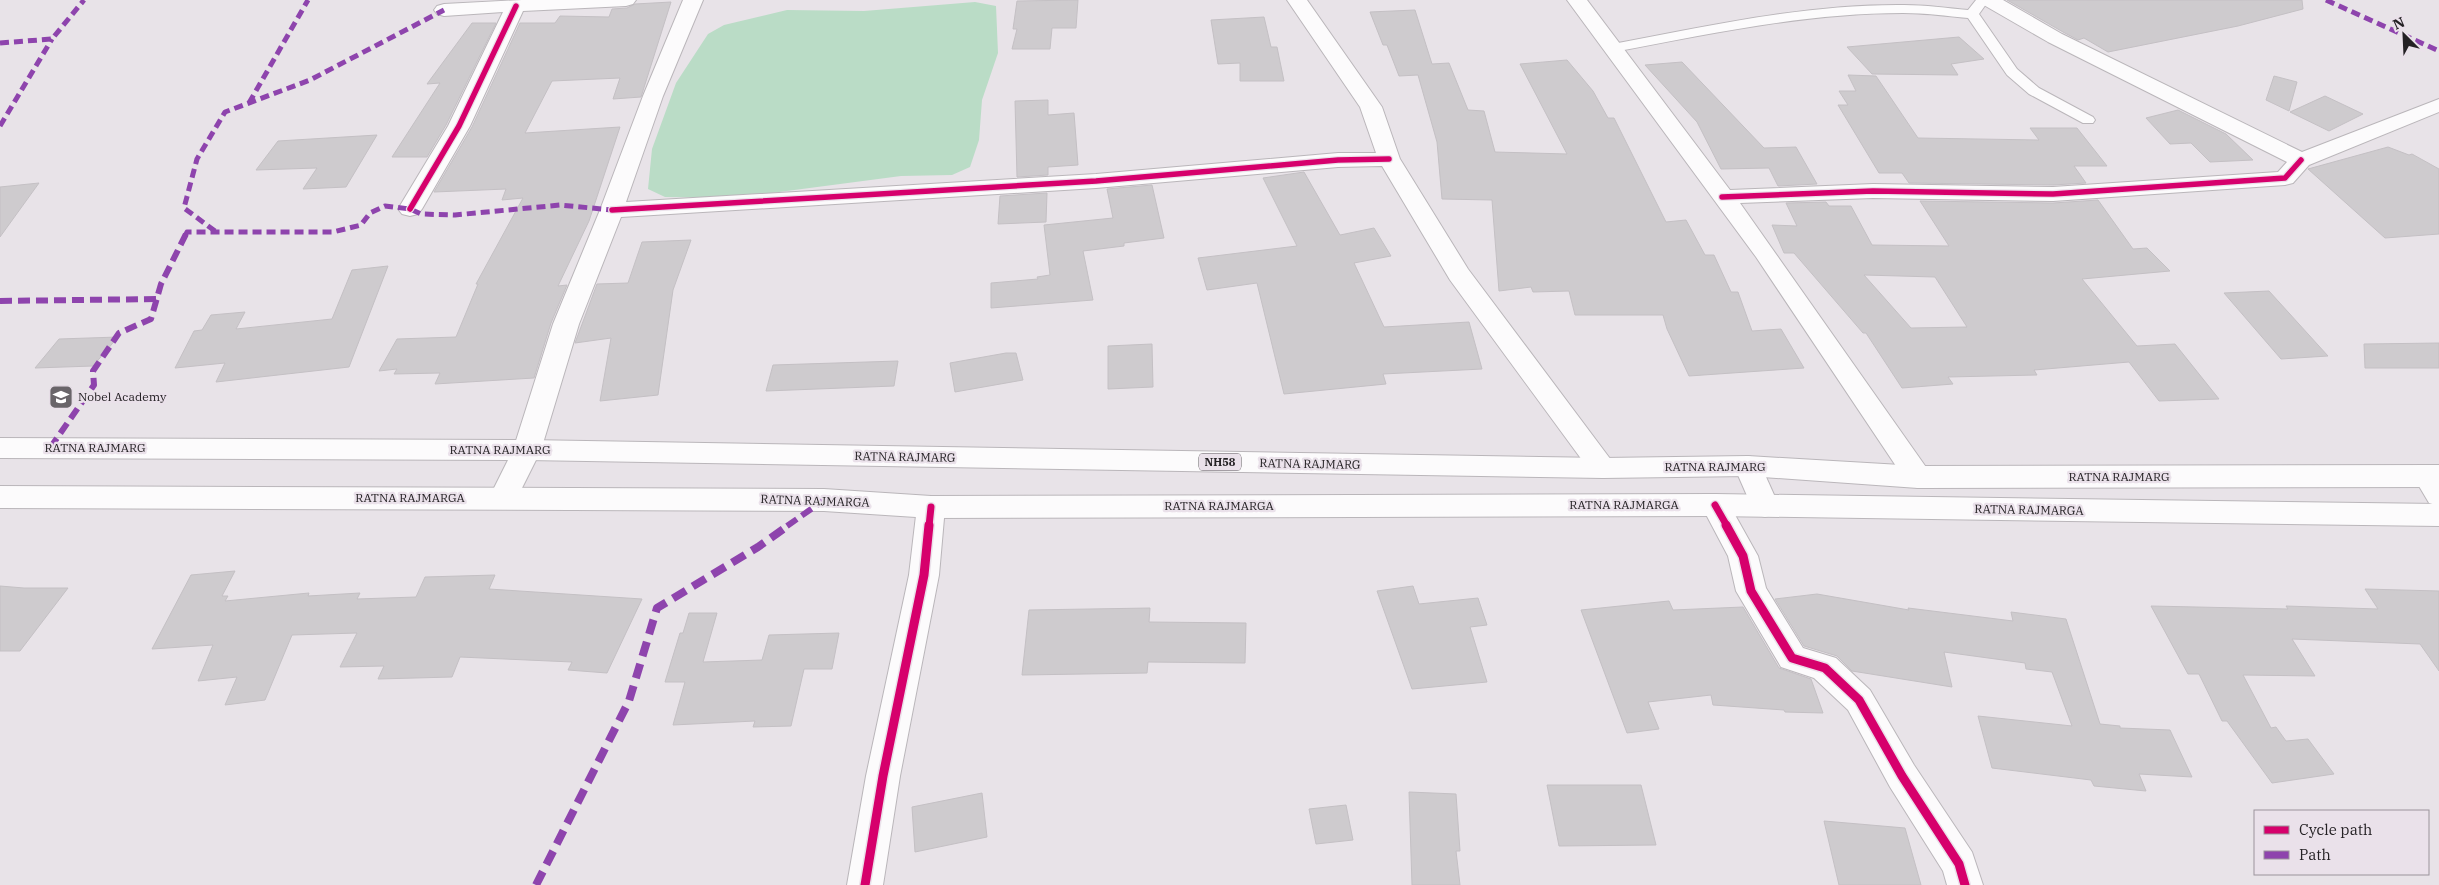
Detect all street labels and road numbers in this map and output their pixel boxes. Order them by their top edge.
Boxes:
street label: RATNA RAJMARG [44,440,146,455]
street label: RATNA RAJMARG [449,442,551,457]
street label: RATNA RAJMARG [854,448,956,465]
road number: NH58 [1199,454,1241,471]
street label: RATNA RAJMARG [1259,455,1361,472]
street label: RATNA RAJMARG [1664,459,1766,474]
street label: RATNA RAJMARG [2068,469,2170,484]
street label: RATNA RAJMARGA [355,490,465,505]
street label: RATNA RAJMARGA [760,491,871,510]
street label: RATNA RAJMARGA [1569,497,1679,512]
street label: RATNA RAJMARGA [1164,498,1274,513]
street label: RATNA RAJMARGA [1974,501,2085,518]

